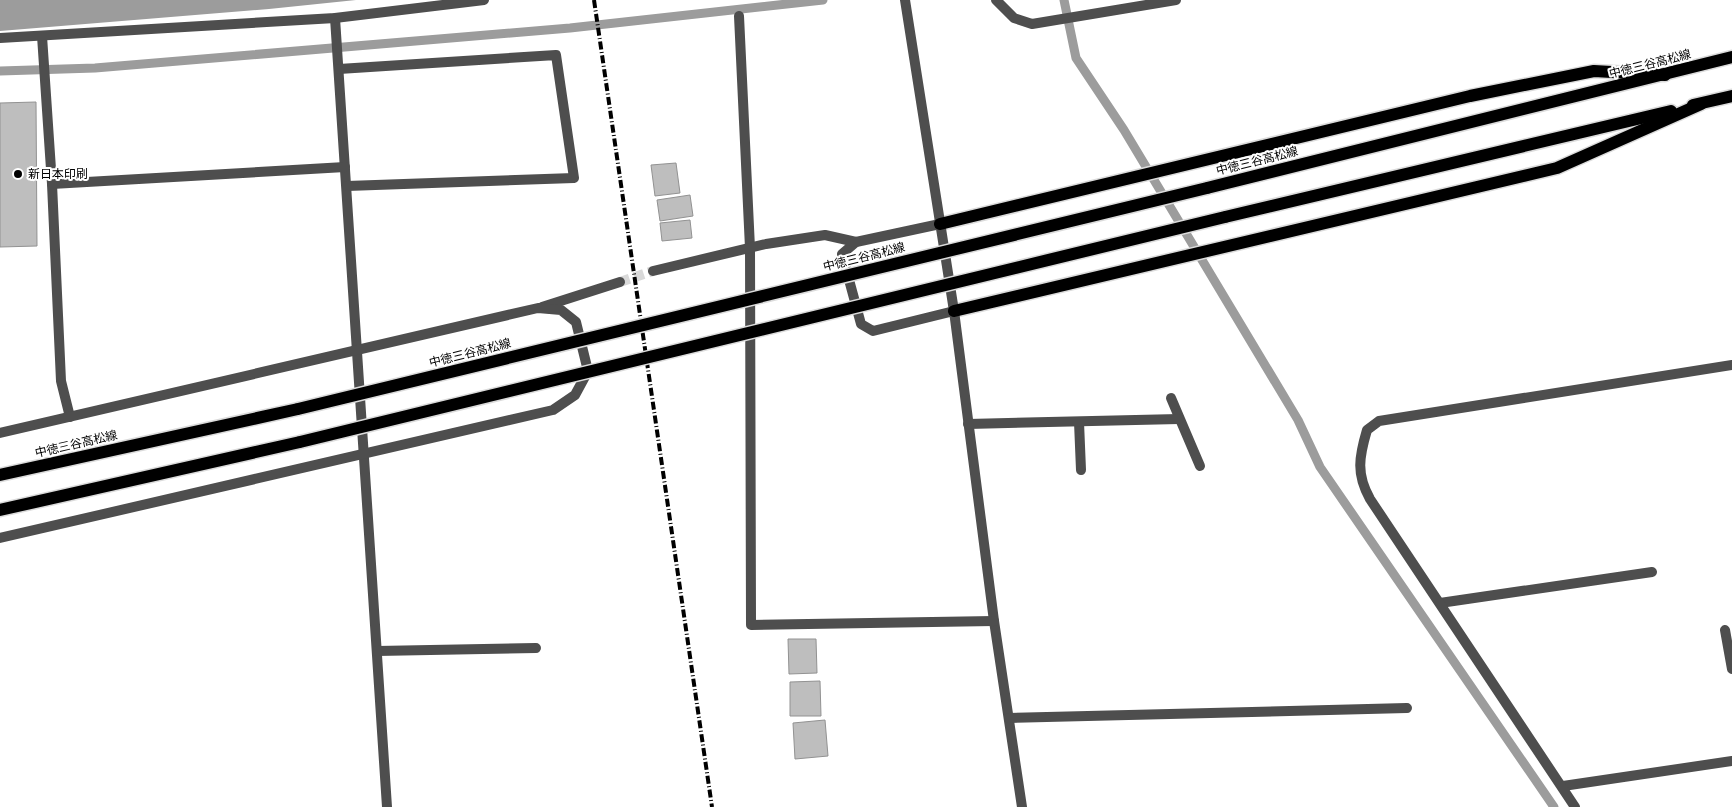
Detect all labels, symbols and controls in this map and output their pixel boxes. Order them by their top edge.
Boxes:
street label: 中徳三谷高松線 [1608,47,1692,81]
street label: 中徳三谷高松線 [1215,144,1299,178]
place label: 新日本印刷 [28,167,88,181]
marker: 新日本印刷 [12,168,24,180]
street label: 中徳三谷高松線 [822,240,906,274]
street label: 中徳三谷高松線 [428,336,512,370]
street label: 中徳三谷高松線 [33,428,119,460]

